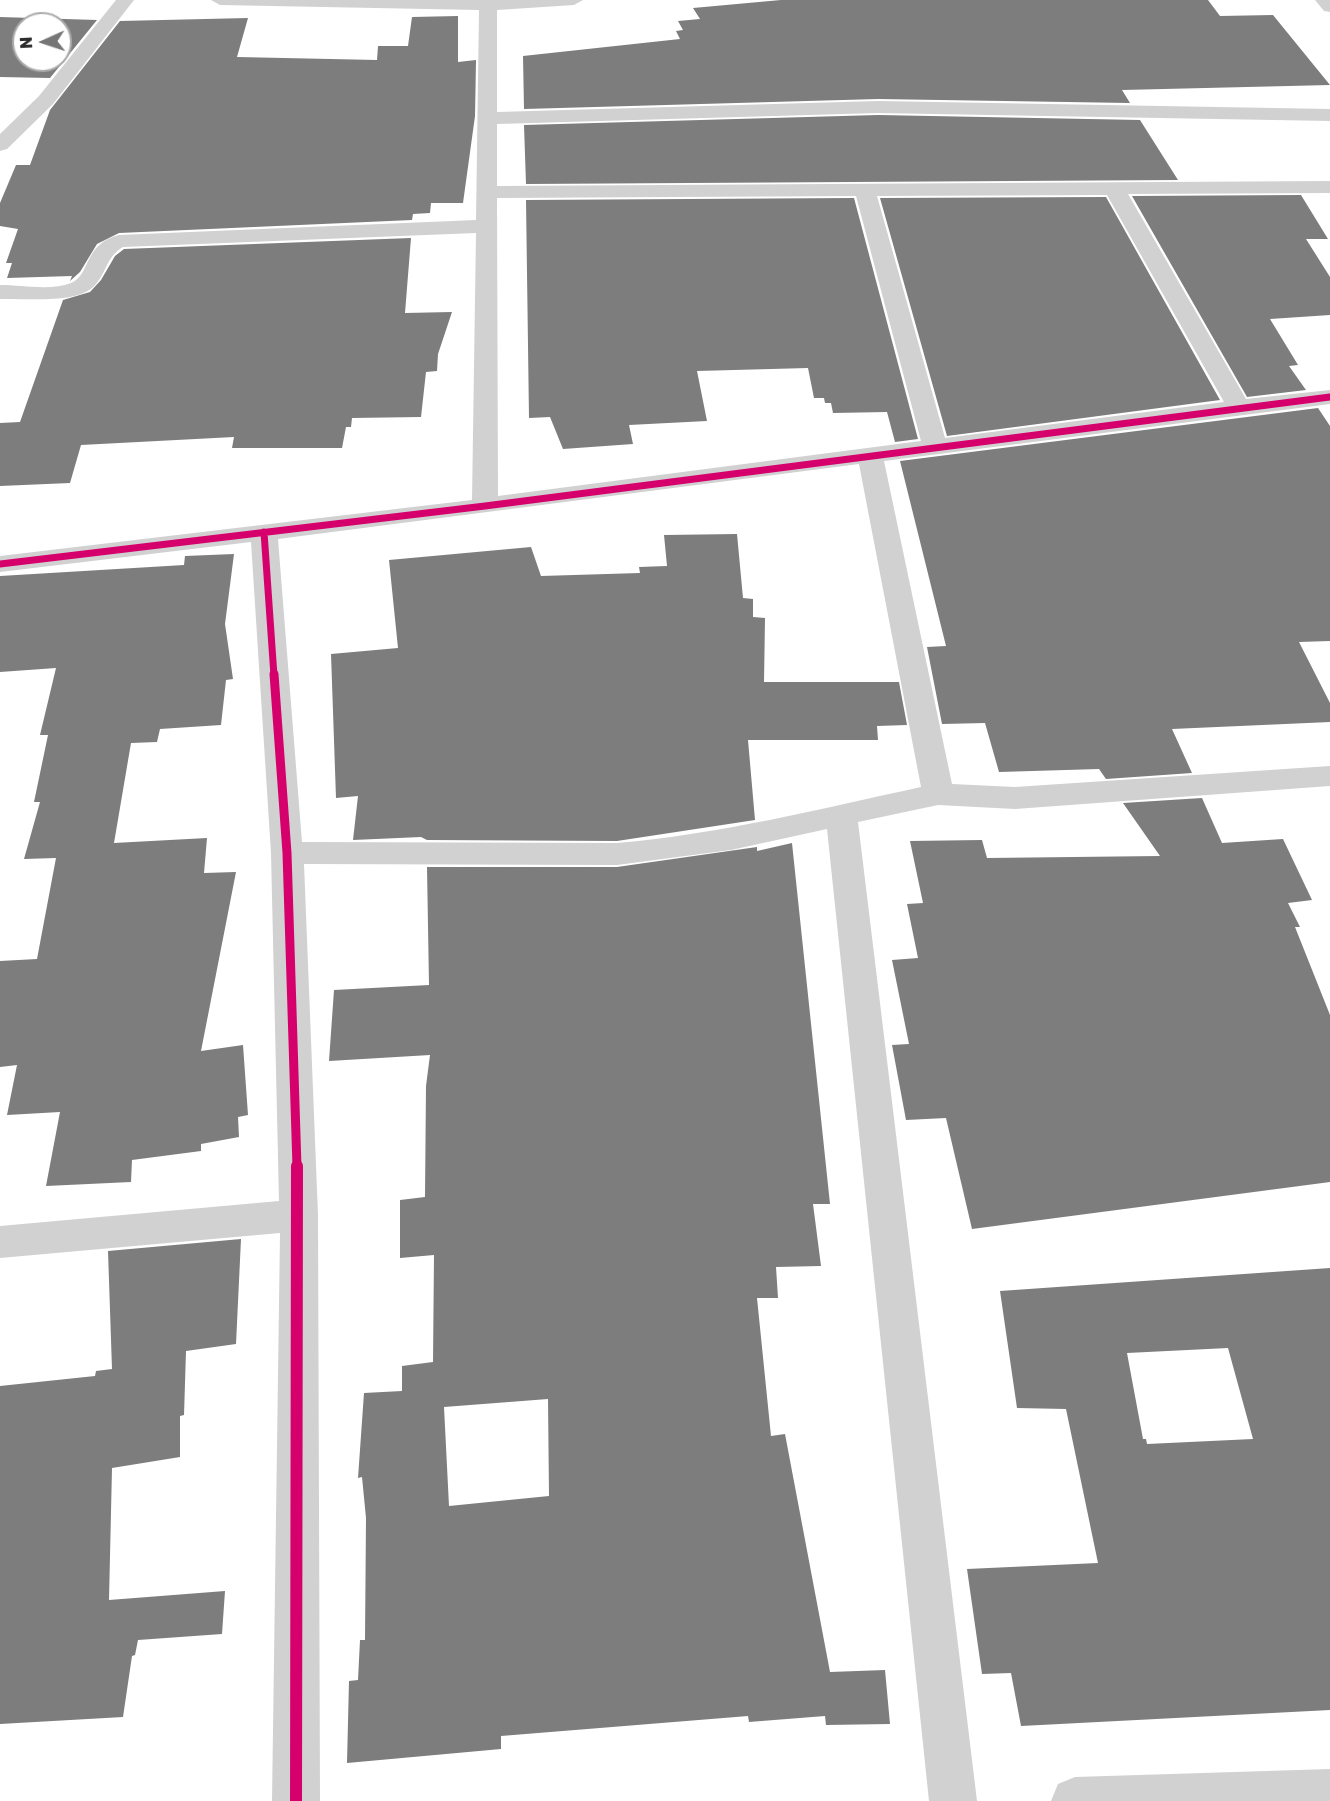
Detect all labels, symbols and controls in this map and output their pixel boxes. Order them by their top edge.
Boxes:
north arrow [12,12,72,72]
text: N [16,36,36,49]

